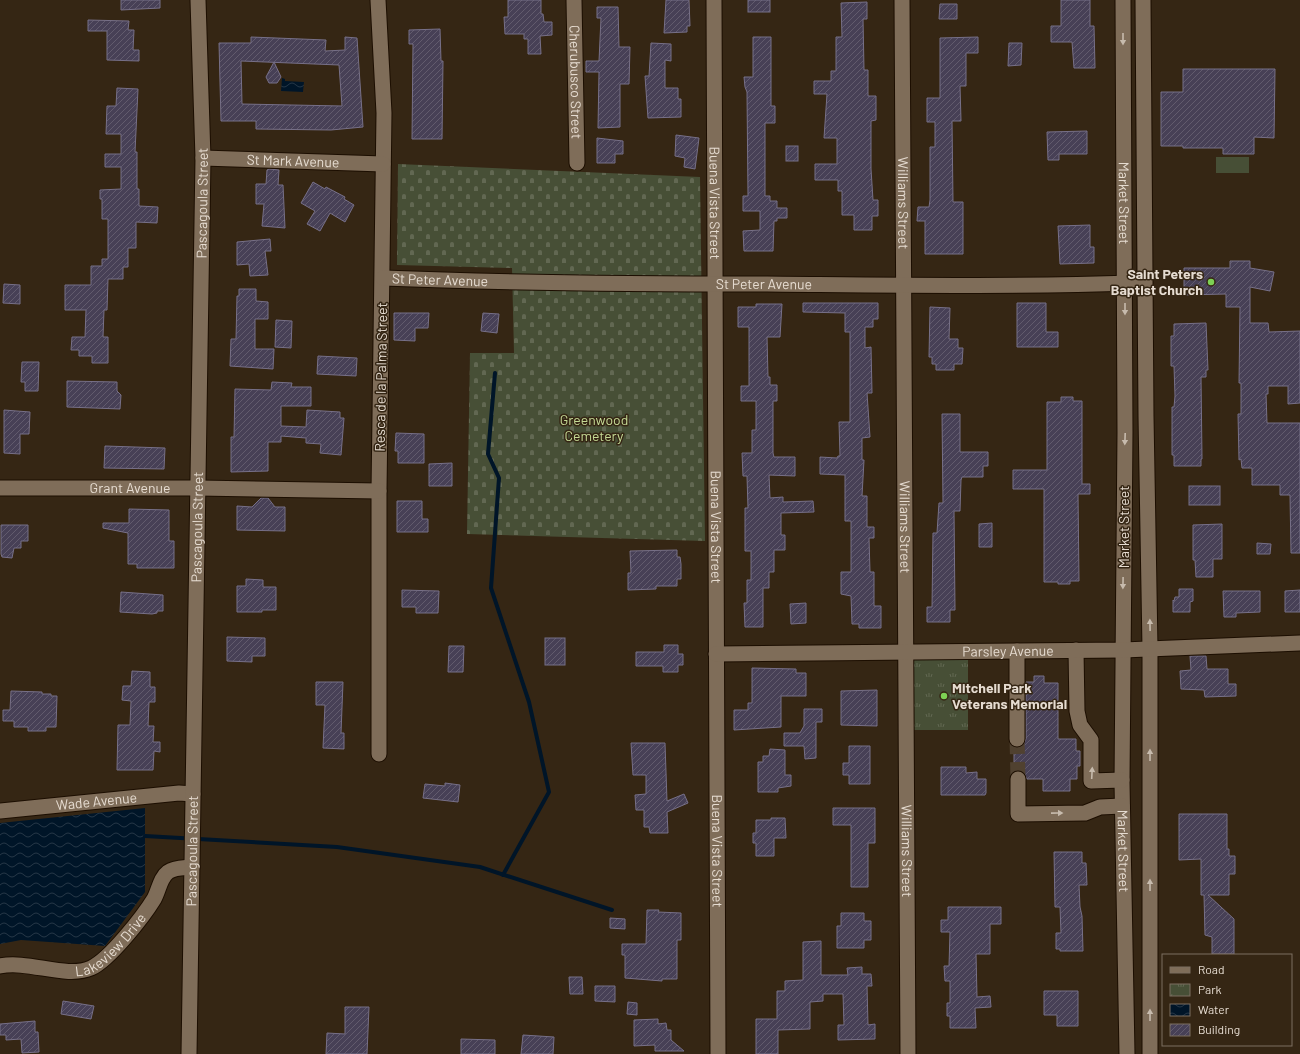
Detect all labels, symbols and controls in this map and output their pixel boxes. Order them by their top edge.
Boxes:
street label: Cherubusco Street [566,25,586,139]
one-way arrow [1120,33,1126,46]
street label: Buena Vista Street [707,146,724,260]
street label: Pascagoula Street [192,148,211,259]
street label: St Mark Avenue [246,150,340,171]
street label: Williams Street [895,157,912,249]
street label: Market Street [1116,162,1133,244]
place label: Saint Peters Baptist Church [1111,265,1203,298]
street label: St Peter Avenue [392,269,488,289]
street label: St Peter Avenue [716,275,812,292]
marker: Saint Peters Baptist Church [1206,277,1216,287]
street label: Resca de la Palma Street [371,302,390,452]
one-way arrow [1122,303,1128,316]
park label: Greenwood Cemetery [560,411,628,444]
one-way arrow [1121,433,1128,445]
street label: Buena Vista Street [708,470,725,584]
street label: Pascagoula Street [187,472,206,583]
street label: Grant Avenue [90,479,170,496]
street label: Williams Street [897,481,914,573]
street label: Market Street [1115,486,1132,568]
one-way arrow [1120,577,1126,590]
one-way arrow [1147,618,1153,631]
street label: Parsley Avenue [962,642,1054,660]
place label: Mitchell Park Veterans Memorial [952,679,1067,712]
marker: Mitchell Park Veterans Memorial [939,691,949,701]
one-way arrow [1147,748,1153,761]
one-way arrow [1088,767,1095,779]
street label: Wade Avenue [55,788,138,813]
street label: Buena Vista Street [709,794,726,908]
street label: Pascagoula Street [182,796,201,907]
street label: Williams Street [899,805,916,897]
one-way arrow [1051,810,1064,816]
street label: Market Street [1115,810,1133,892]
one-way arrow [1147,878,1153,891]
street label: Lakeview Drive [74,910,149,980]
legend [1162,954,1292,1046]
text: Road [1198,962,1225,976]
text: Park [1198,982,1222,996]
text: Water [1198,1002,1230,1016]
one-way arrow [1147,1008,1153,1021]
text: Building [1198,1022,1240,1036]

